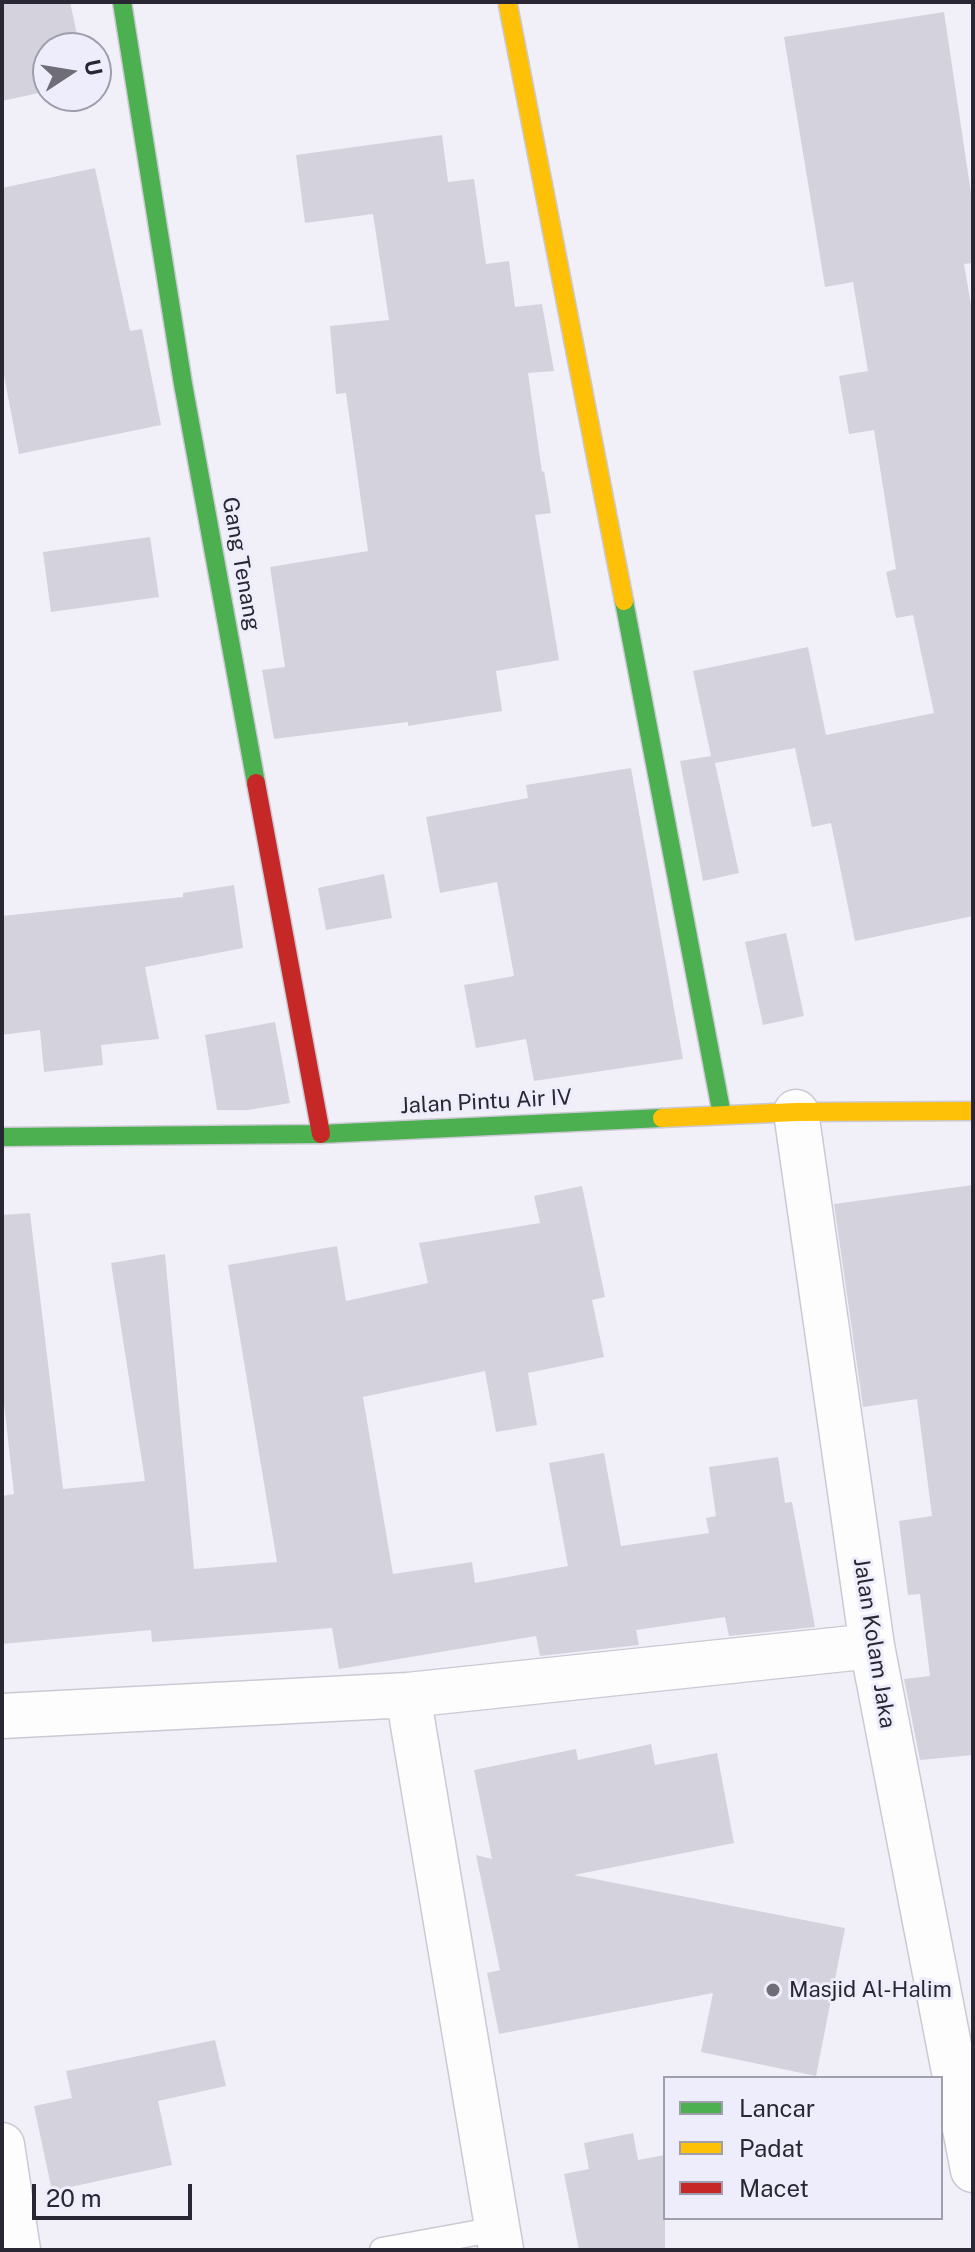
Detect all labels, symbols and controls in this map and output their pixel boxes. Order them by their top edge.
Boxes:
north arrow [32,32,112,112]
text: U [79,57,108,78]
street label: Gang Tenang [216,495,266,633]
street label: Jalan Pintu Air IV [399,1084,573,1120]
street label: Jalan Kolam Jaka [847,1556,901,1730]
place label: Masjid Al-Halim [789,1977,952,2003]
marker: Masjid Al-Halim [764,1981,782,1999]
legend [663,2076,943,2220]
text: Lancar [739,2094,815,2122]
text: Padat [739,2134,804,2162]
scale bar [36,2168,196,2218]
text: Macet [739,2174,809,2202]
text: 20 m [46,2184,102,2212]

